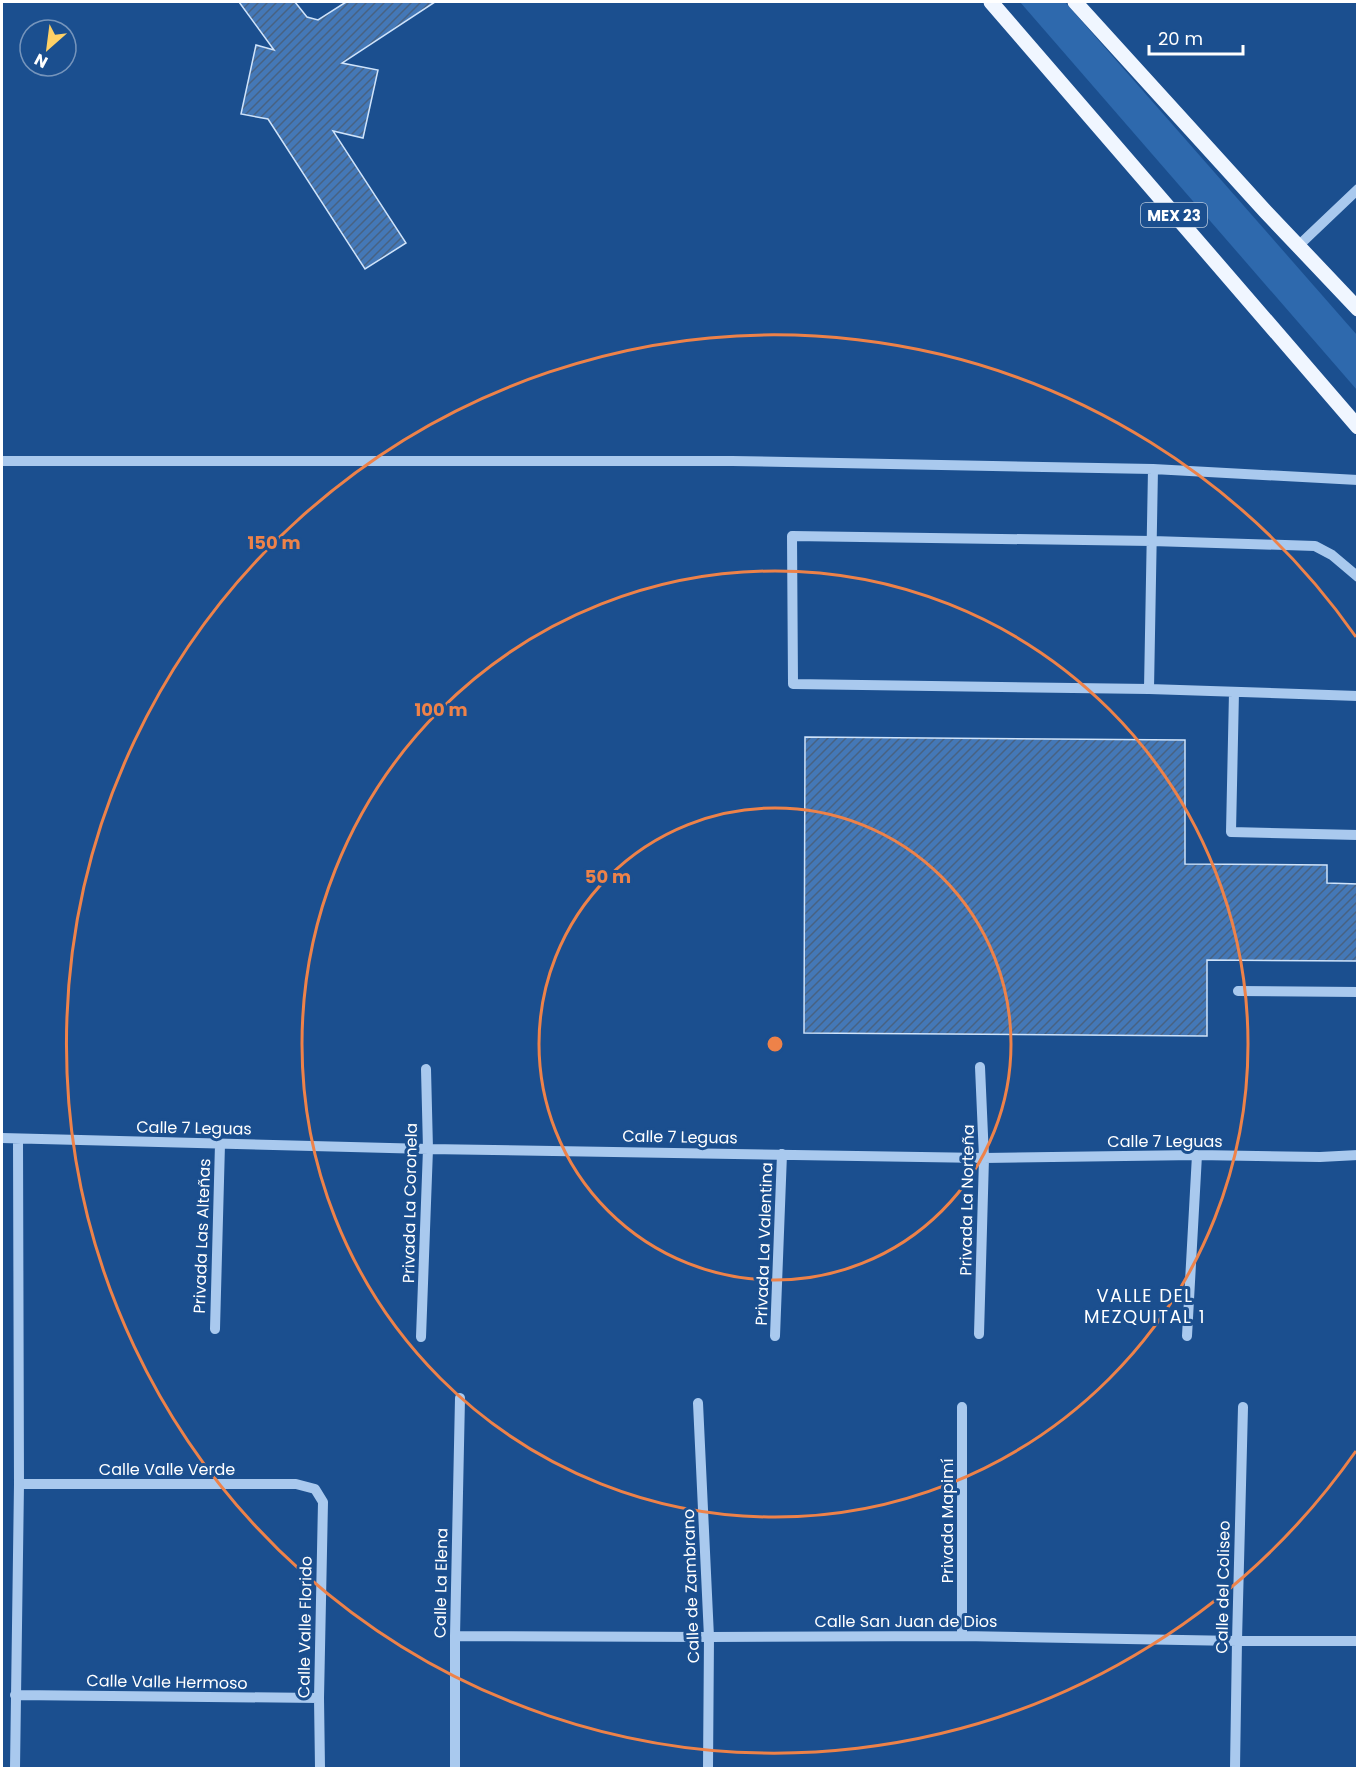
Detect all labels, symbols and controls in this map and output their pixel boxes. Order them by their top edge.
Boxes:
north arrow [18,18,78,78]
scale bar [1149,18,1244,56]
text: 20 m [1158,26,1203,51]
text: N [30,48,52,74]
road number: MEX 23 [1141,203,1207,227]
text: 150 m [247,530,301,555]
text: 100 m [414,697,468,722]
text: 50 m [585,864,631,889]
centre of rings [765,1034,785,1054]
street label: Calle 7 Leguas [136,1115,252,1141]
street label: Privada La Coronela [397,1123,423,1283]
street label: Calle 7 Leguas [622,1124,738,1150]
street label: Privada La Norteña [954,1124,980,1276]
street label: Calle 7 Leguas [1107,1130,1223,1153]
street label: Privada Las Alteñas [188,1158,216,1314]
street label: Privada La Valentina [750,1162,778,1326]
district label: VALLE DEL MEZQUITAL 1 [1084,1283,1206,1329]
street label: Calle Valle Verde [99,1458,235,1481]
street label: Privada Mapimí [936,1459,959,1583]
street label: Calle de Zambrano [677,1509,705,1663]
street label: Calle del Coliseo [1210,1520,1236,1654]
street label: Calle La Elena [429,1528,453,1638]
street label: Calle Valle Florido [292,1556,318,1698]
street label: Calle San Juan de Dios [815,1610,997,1633]
street label: Calle Valle Hermoso [86,1669,248,1695]

